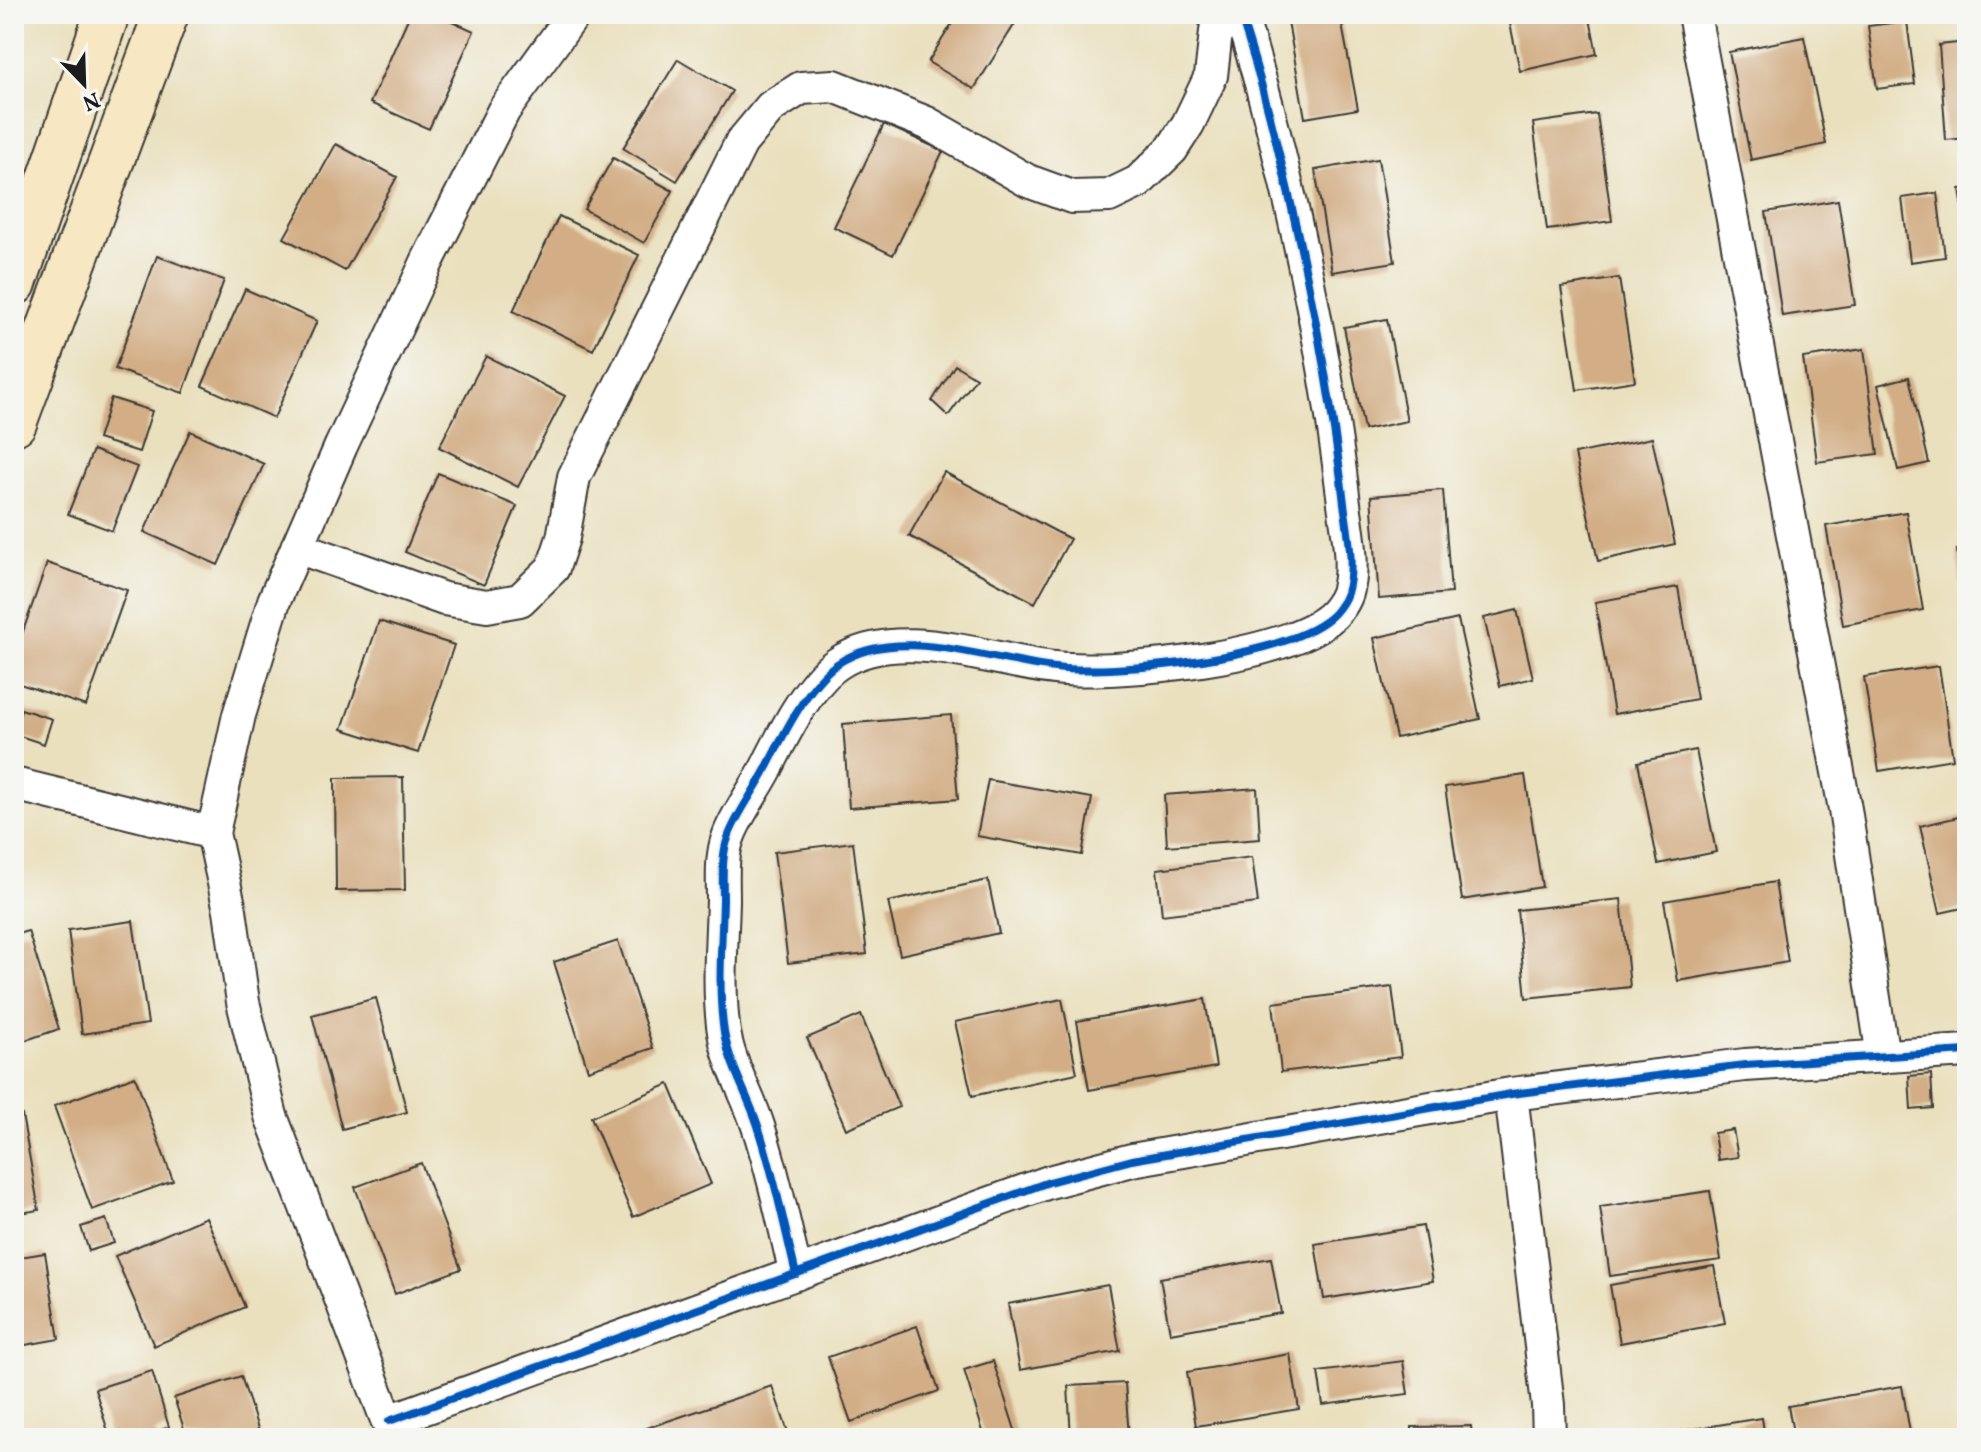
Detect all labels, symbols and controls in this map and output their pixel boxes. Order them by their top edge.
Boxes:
north arrow [44,44,124,124]
text: N [77,83,104,118]

